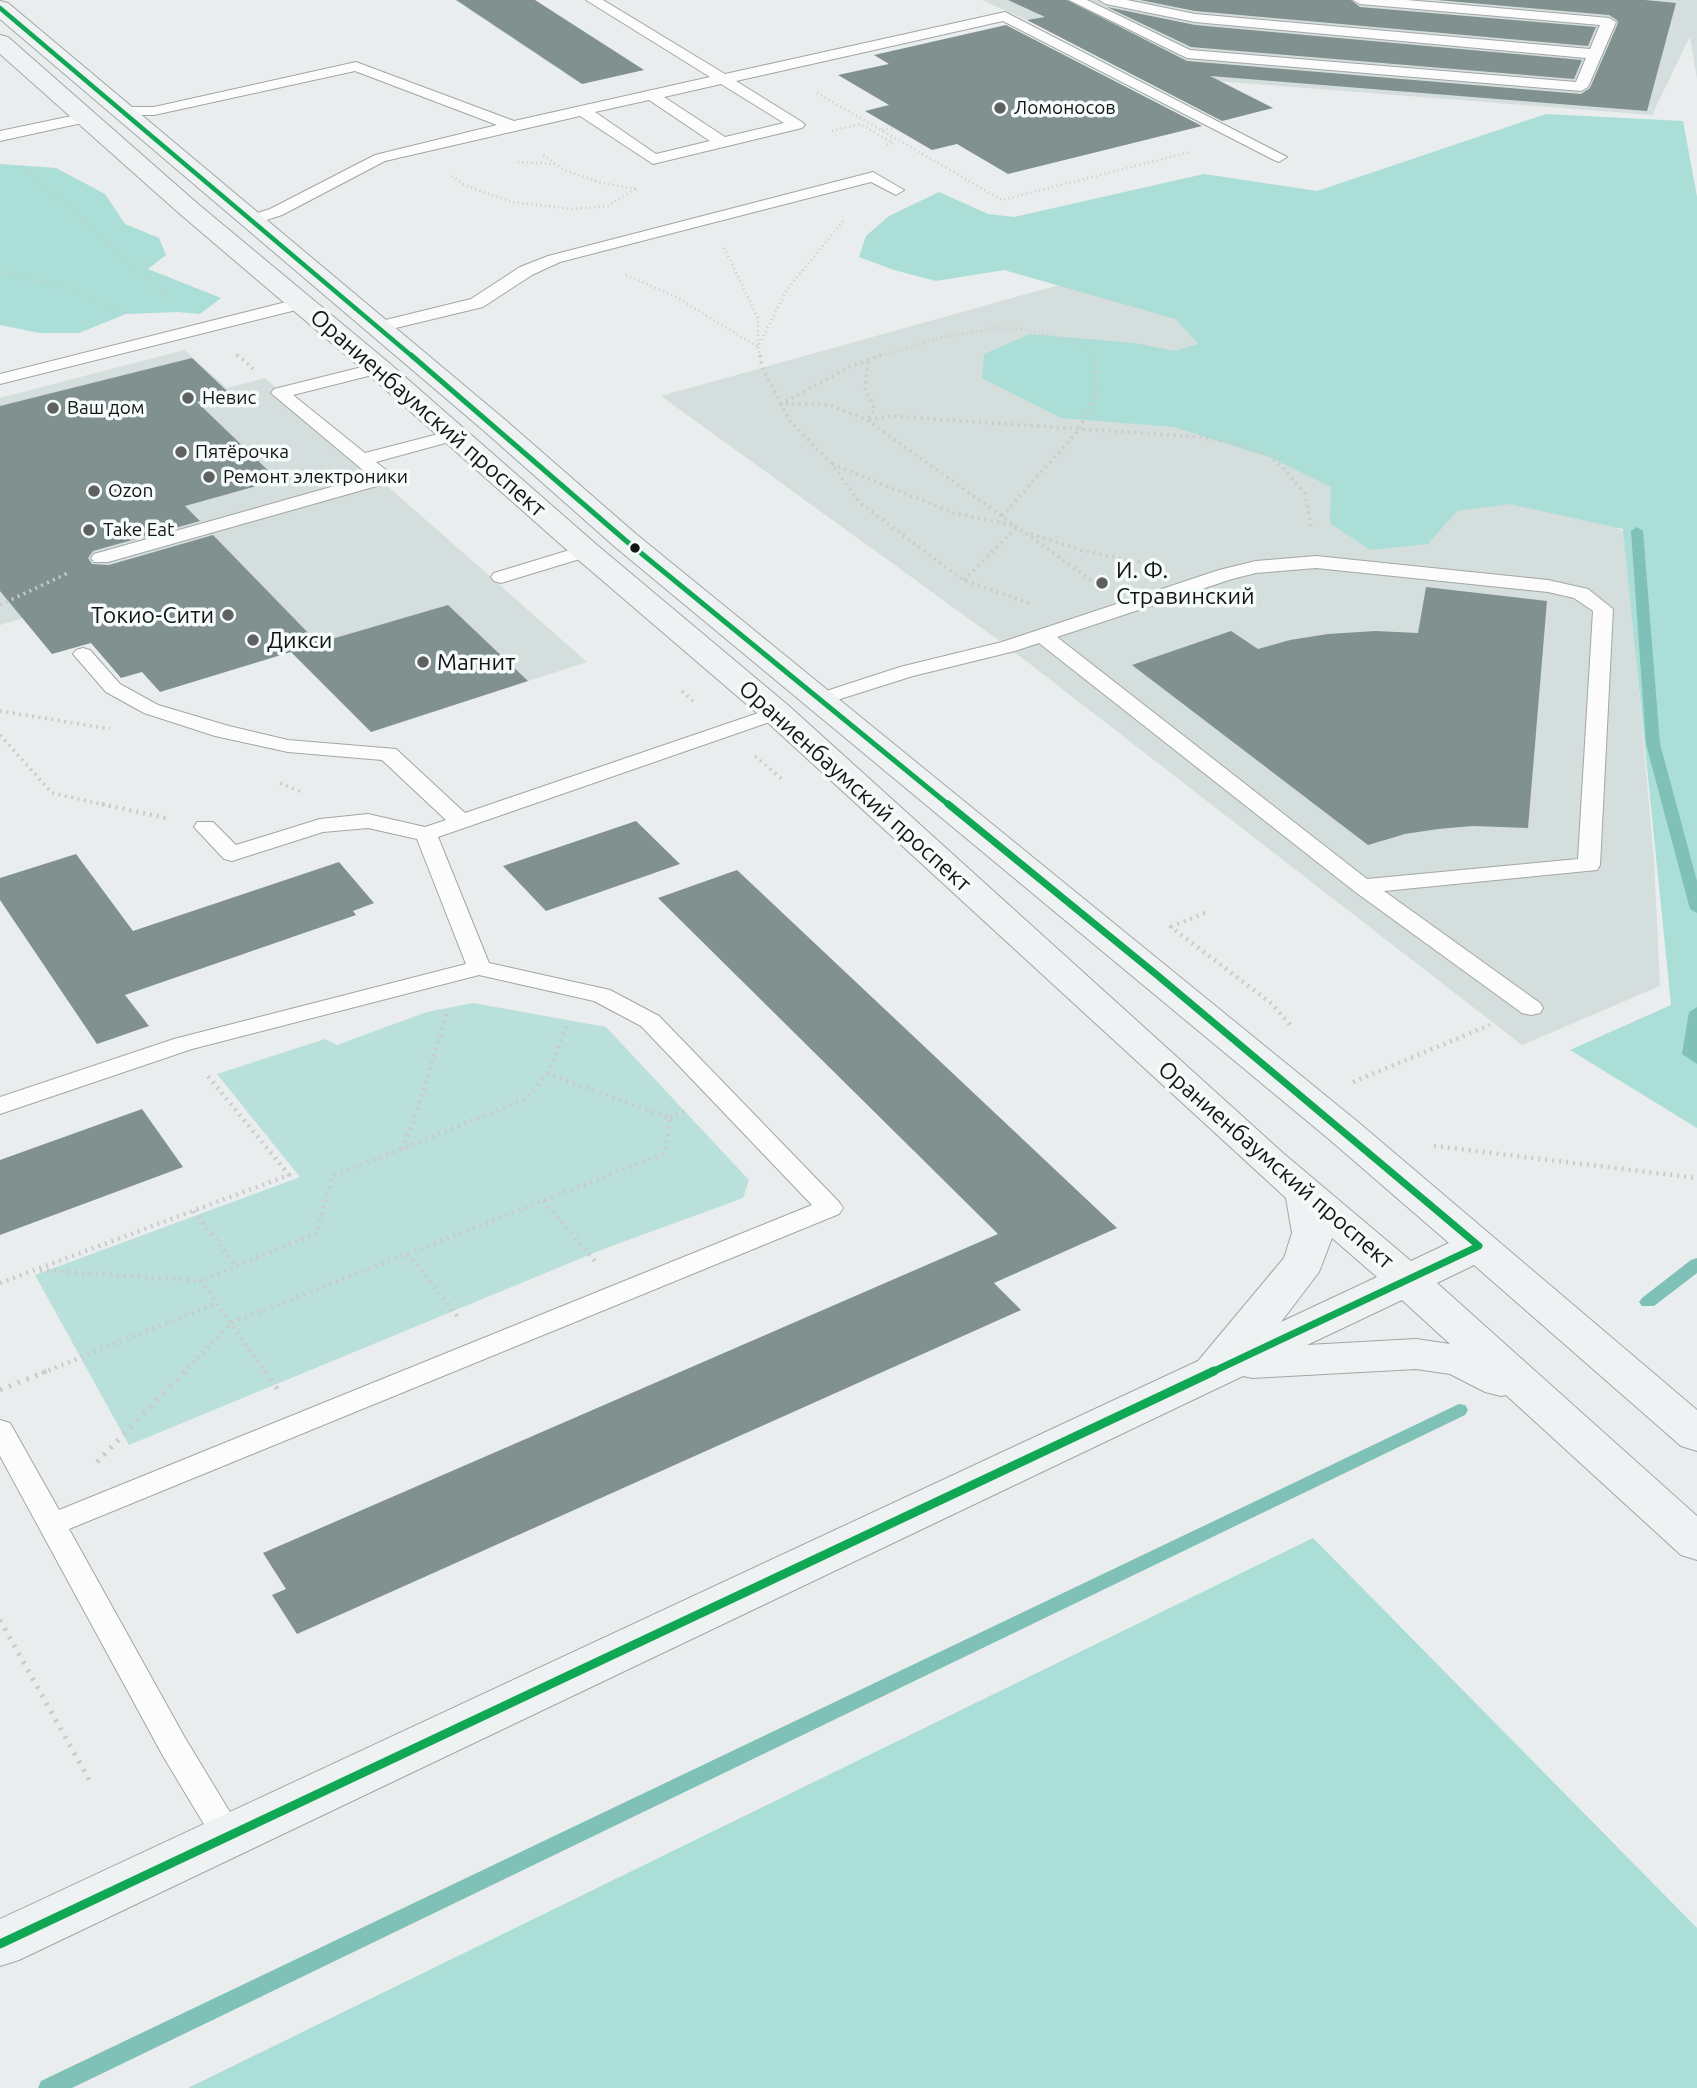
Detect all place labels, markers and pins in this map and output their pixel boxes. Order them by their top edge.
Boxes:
place label: Ломоносов [1014,97,1116,119]
marker: Ломоносов [992,100,1008,116]
place label: Невис [202,387,256,409]
marker: Невис [180,390,196,406]
place label: Ваш дом [67,397,145,419]
marker: Ваш дом [45,400,61,416]
place label: Пятёрочка [195,441,289,463]
marker: Пятёрочка [173,444,189,460]
place label: Ремонт электроники [223,466,408,488]
marker: Ремонт электроники [201,469,217,485]
place label: Ozon [108,480,153,502]
marker: Ozon [86,483,102,499]
place label: Take Eat [103,519,175,541]
marker: Take Eat [81,522,97,538]
unlabelled marker [628,541,642,555]
place label: И. Ф. Стравинский [1116,556,1255,610]
marker: И. Ф. Стравинский [1094,575,1110,591]
place label: Токио-Сити [91,601,214,629]
marker: Токио-Сити [220,607,236,623]
place label: Дикси [267,626,332,654]
marker: Дикси [245,632,261,648]
place label: Магнит [437,648,515,676]
marker: Магнит [415,654,431,670]

